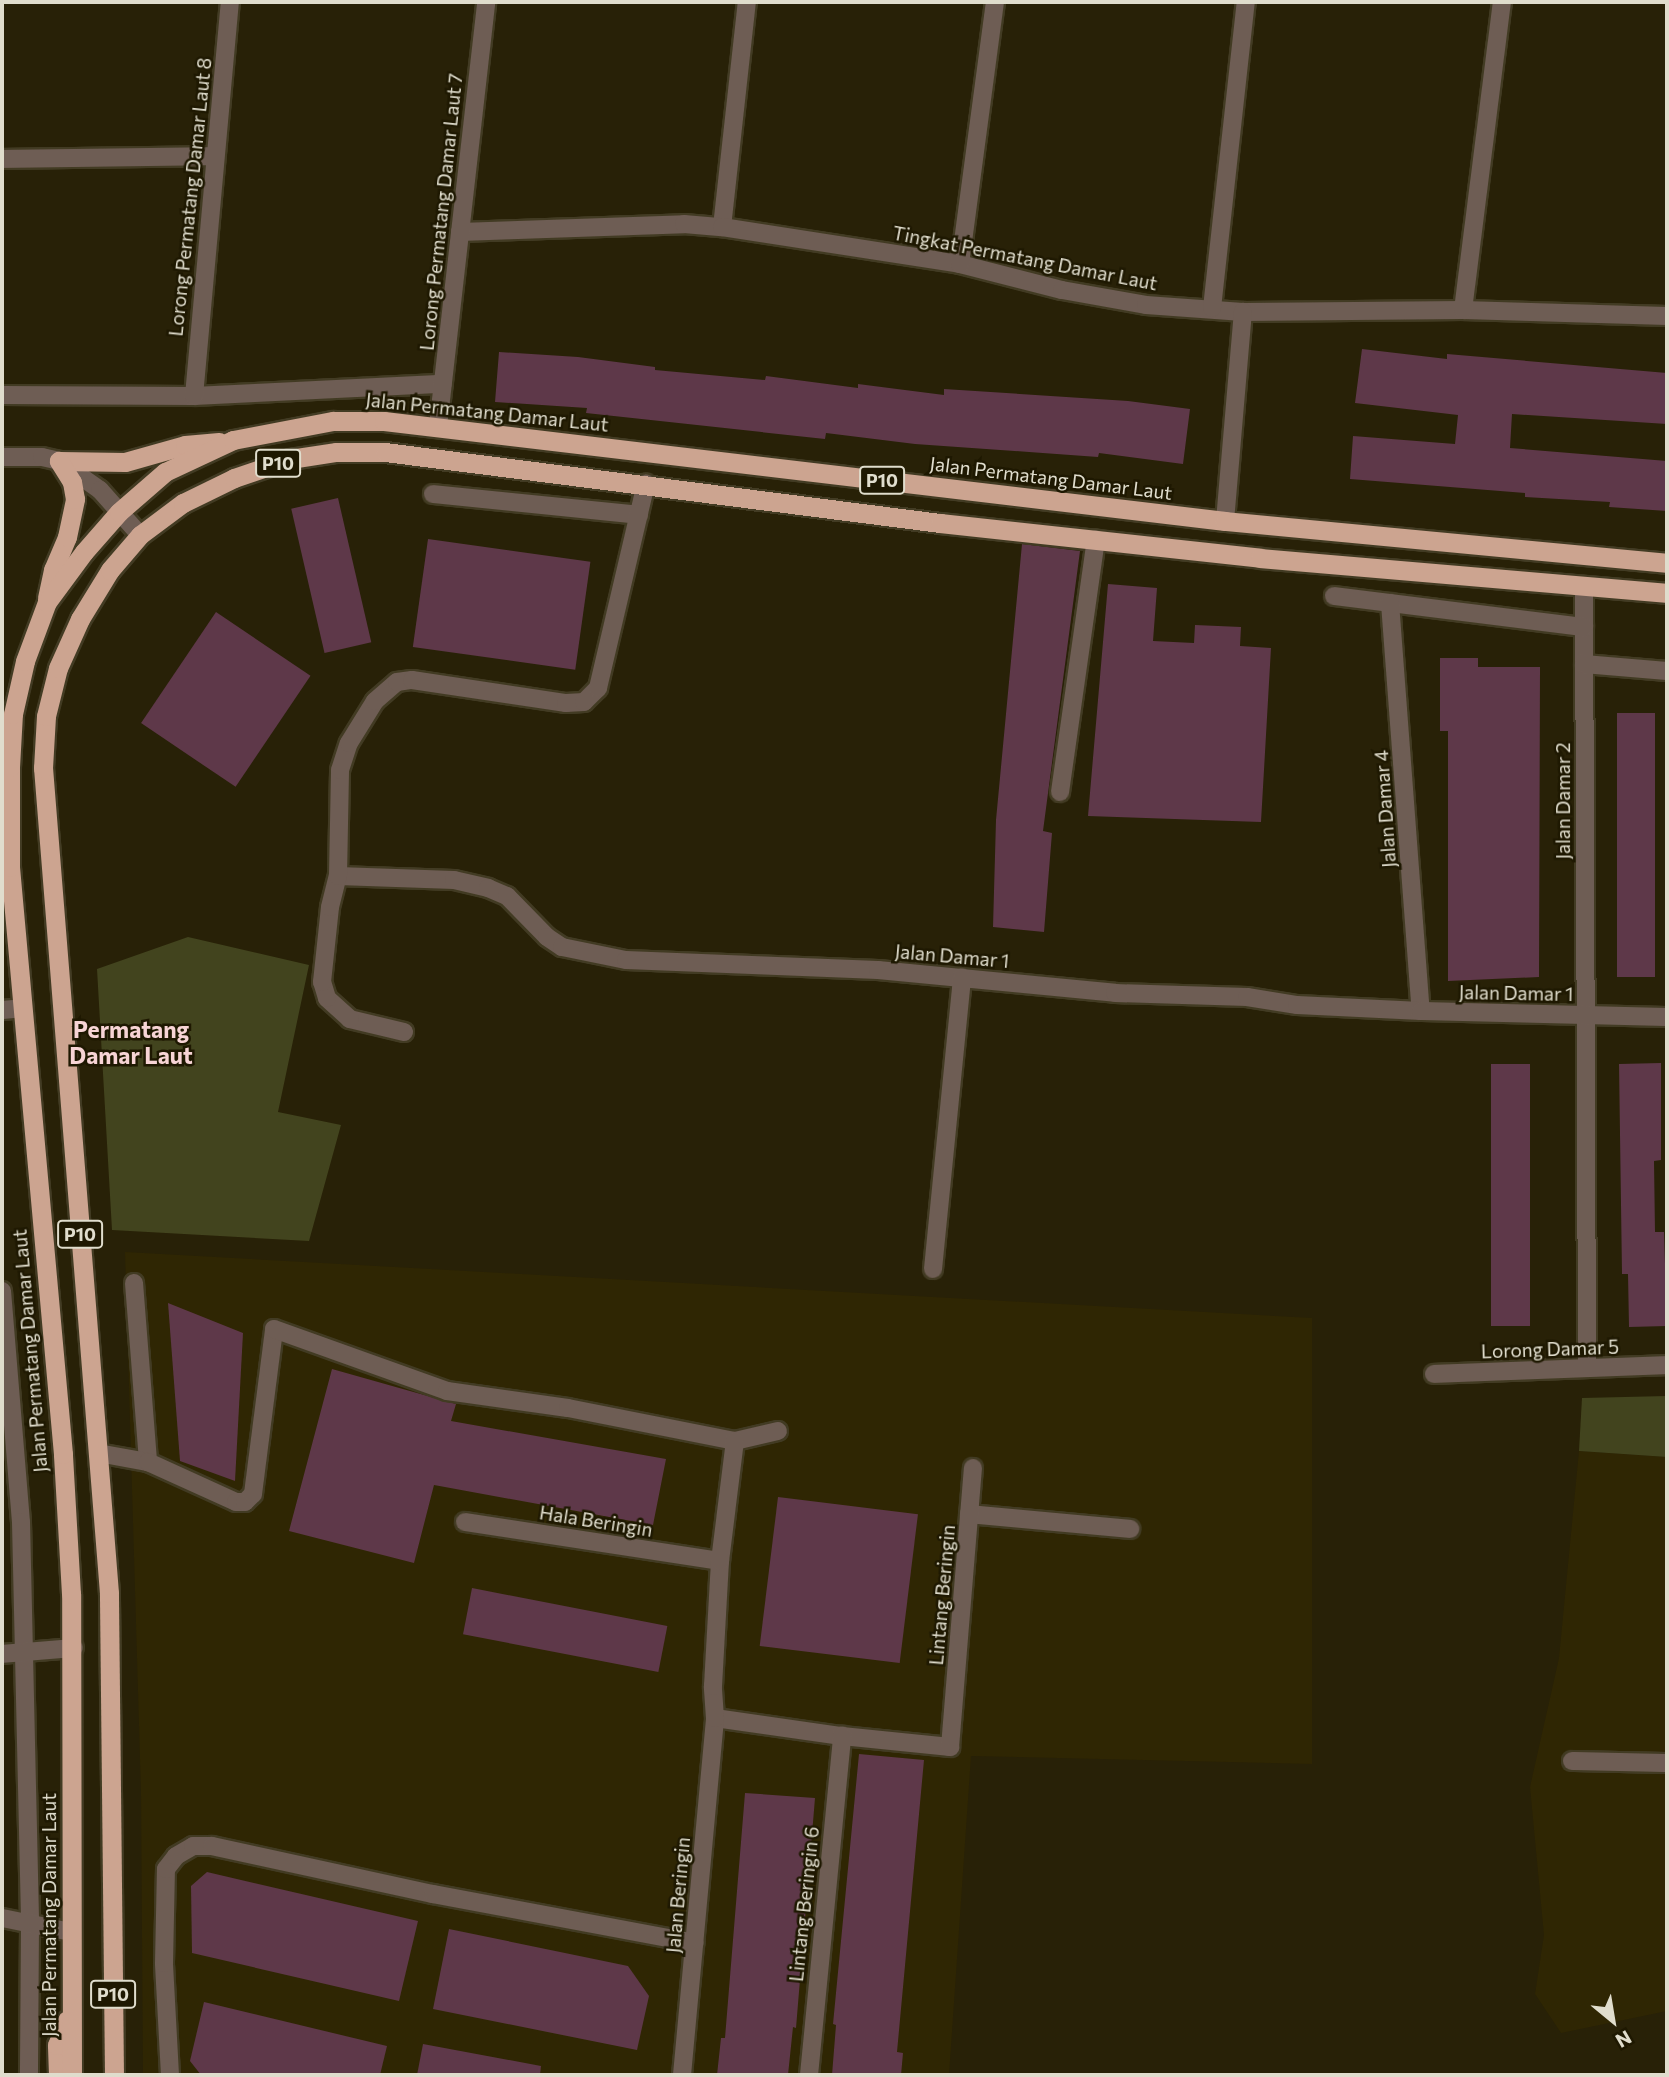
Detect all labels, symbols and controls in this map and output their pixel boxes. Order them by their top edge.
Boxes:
street label: Lorong Permatang Damar Laut 8 [164,57,216,337]
street label: Lorong Permatang Damar Laut 7 [415,72,467,352]
street label: Tingkat Permatang Damar Laut [891,221,1159,295]
street label: Jalan Permatang Damar Laut [365,388,609,436]
road number: P10 [254,448,302,477]
street label: Jalan Permatang Damar Laut [929,452,1173,504]
road number: P10 [858,466,906,494]
street label: Jalan Damar 2 [1552,743,1574,859]
street label: Jalan Damar 4 [1370,749,1400,869]
street label: Jalan Damar 1 [894,940,1010,972]
street label: Jalan Damar 1 [1459,981,1573,1005]
district label: Permatang Damar Laut [69,1015,193,1069]
road number: P10 [56,1219,104,1248]
street label: Jalan Permatang Damar Laut [8,1229,52,1473]
street label: Lorong Damar 5 [1481,1335,1619,1363]
street label: Hala Beringin [538,1501,654,1541]
street label: Lintang Beringin [925,1524,959,1666]
street label: Jalan Permatang Damar Laut [38,1793,60,2037]
street label: Lintang Beringin 6 [785,1825,823,1983]
street label: Jalan Beringin [662,1836,694,1954]
road number: P10 [88,1980,138,2008]
north arrow [1578,1986,1648,2056]
text: N [1612,2026,1636,2053]

